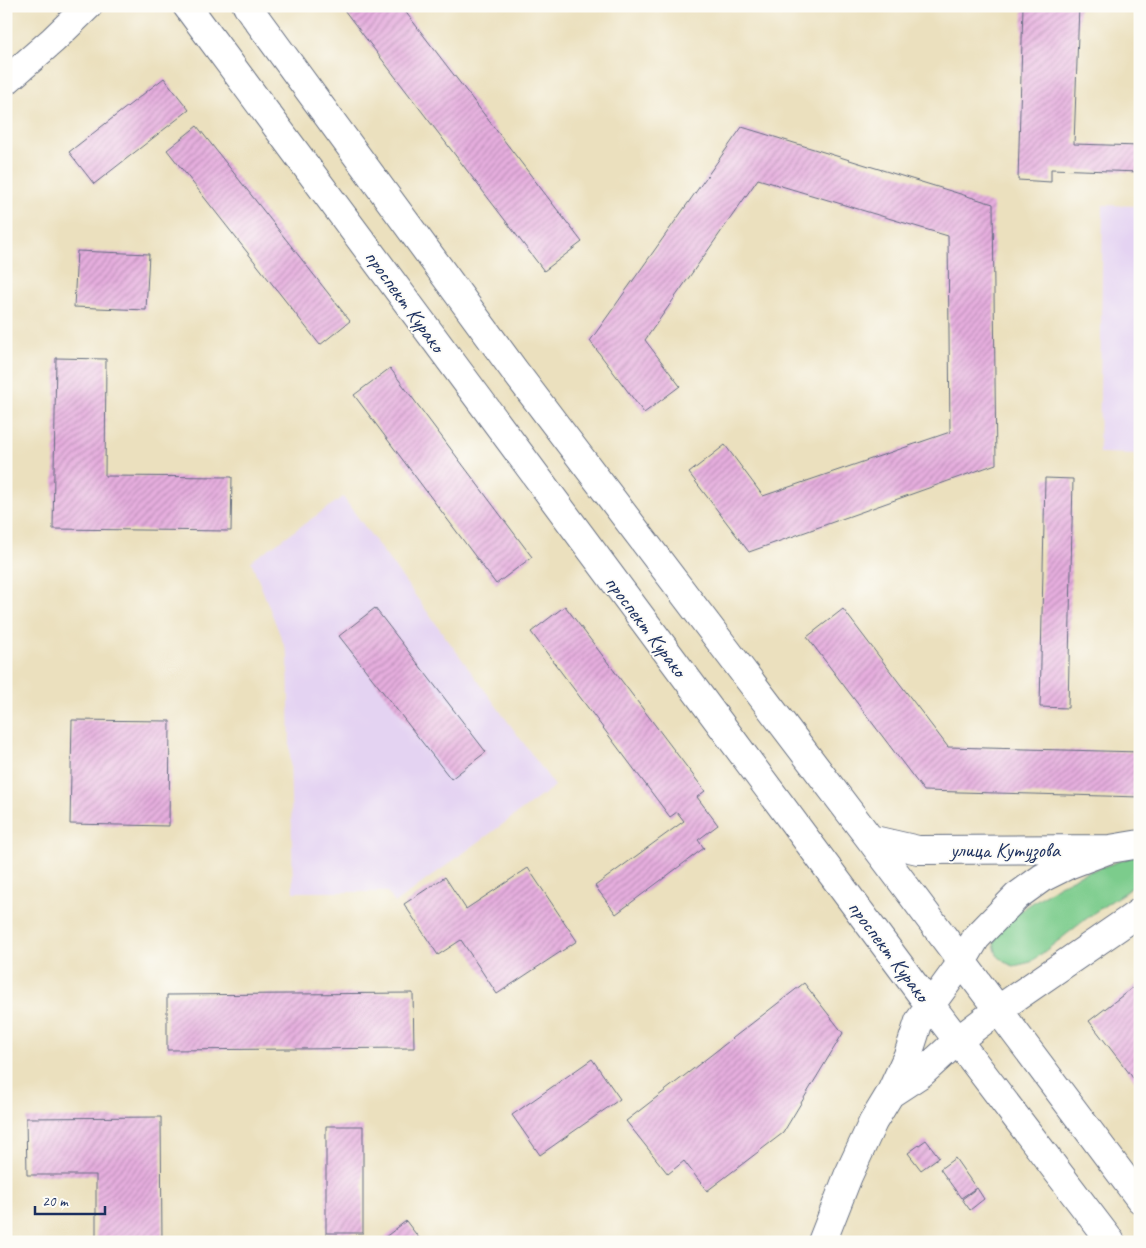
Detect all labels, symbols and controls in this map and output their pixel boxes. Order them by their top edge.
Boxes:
street label: проспект Курако [359,245,452,359]
street label: проспект Курако [599,570,694,684]
street label: улица Кутузова [948,837,1062,864]
street label: проспект Курако [842,895,937,1009]
scale bar [35,1183,105,1215]
text: 20 m [42,1192,69,1211]

